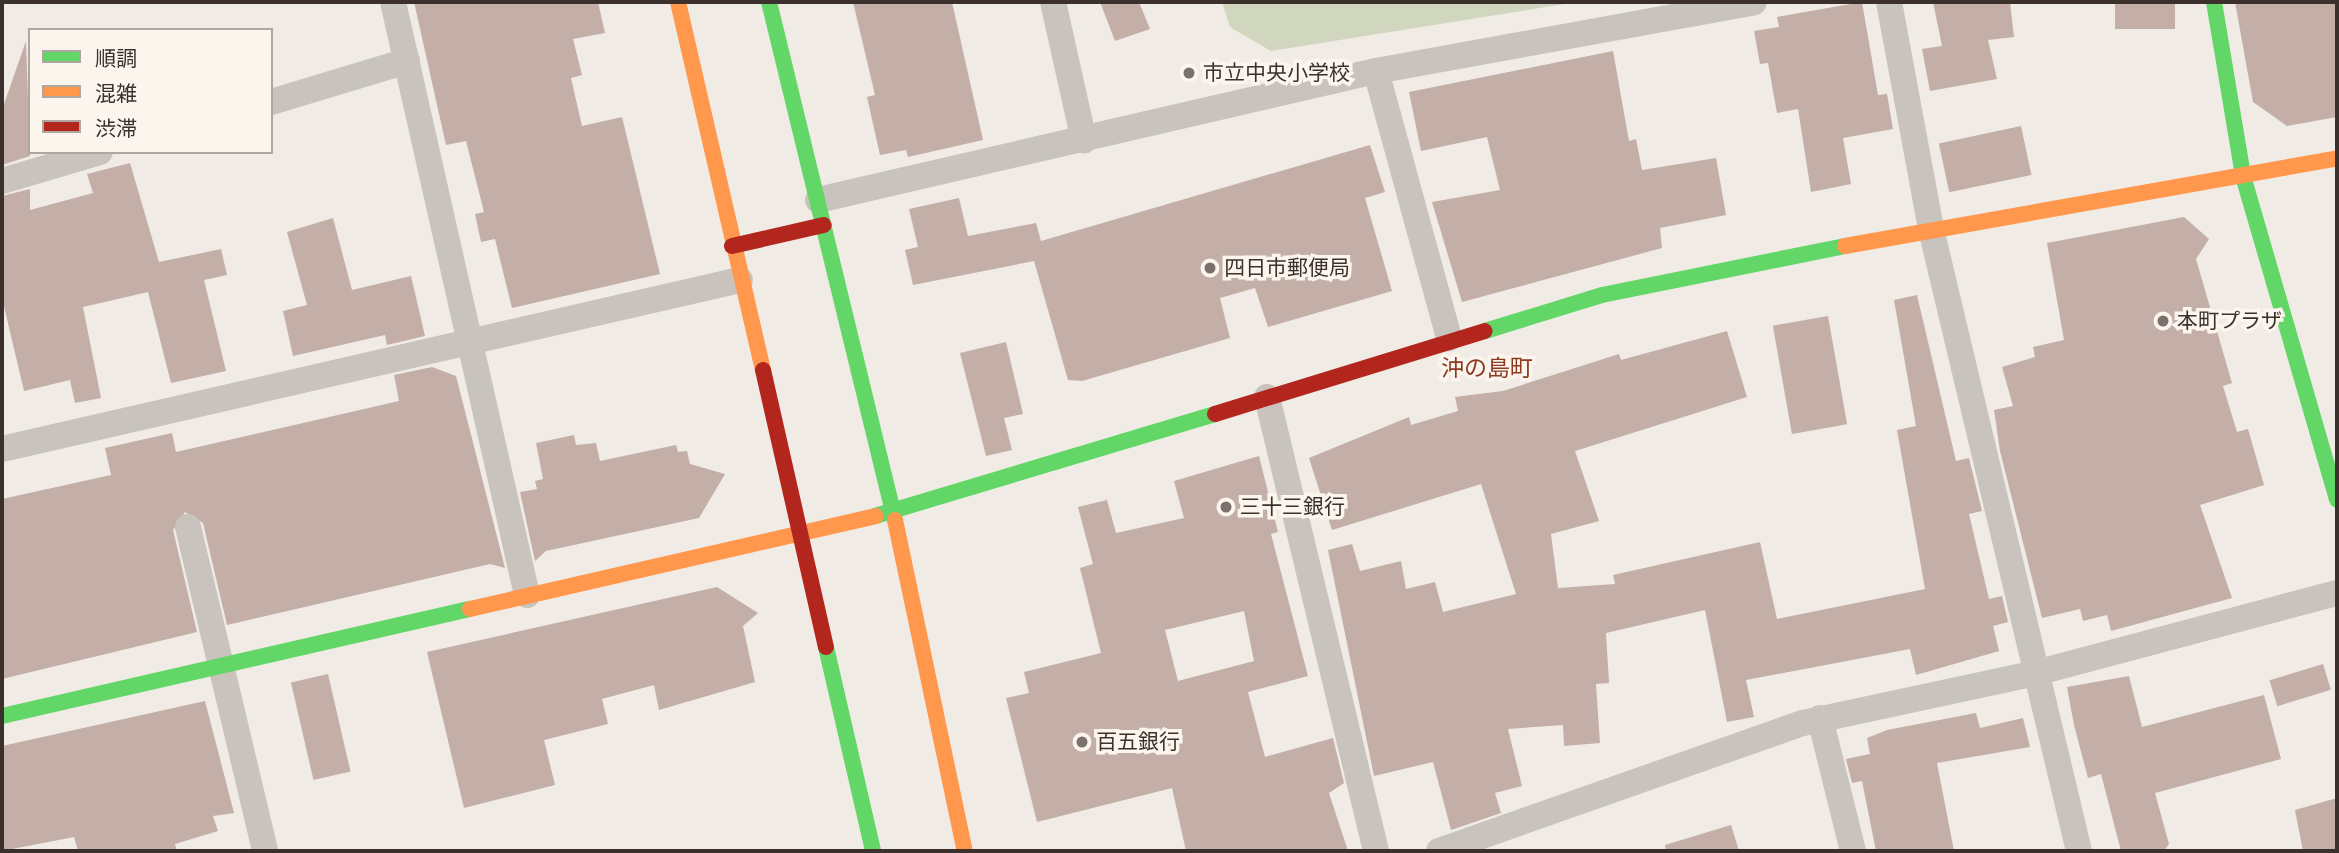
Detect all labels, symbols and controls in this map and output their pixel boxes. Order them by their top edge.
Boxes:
legend [28,28,273,154]
text: 順調 [95,46,137,71]
place label: 市立中央小学校 [1203,60,1350,86]
marker: 市立中央小学校 [1181,65,1197,81]
text: 混雑 [95,81,137,106]
text: 渋滞 [95,116,137,141]
place label: 四日市郵便局 [1224,255,1350,281]
marker: 四日市郵便局 [1202,260,1218,276]
place label: 本町プラザ [2177,308,2282,334]
marker: 本町プラザ [2155,313,2171,329]
district label: 沖の島町 [1441,354,1533,382]
place label: 三十三銀行 [1240,494,1345,520]
marker: 三十三銀行 [1218,499,1234,515]
place label: 百五銀行 [1096,729,1180,755]
marker: 百五銀行 [1074,734,1090,750]

